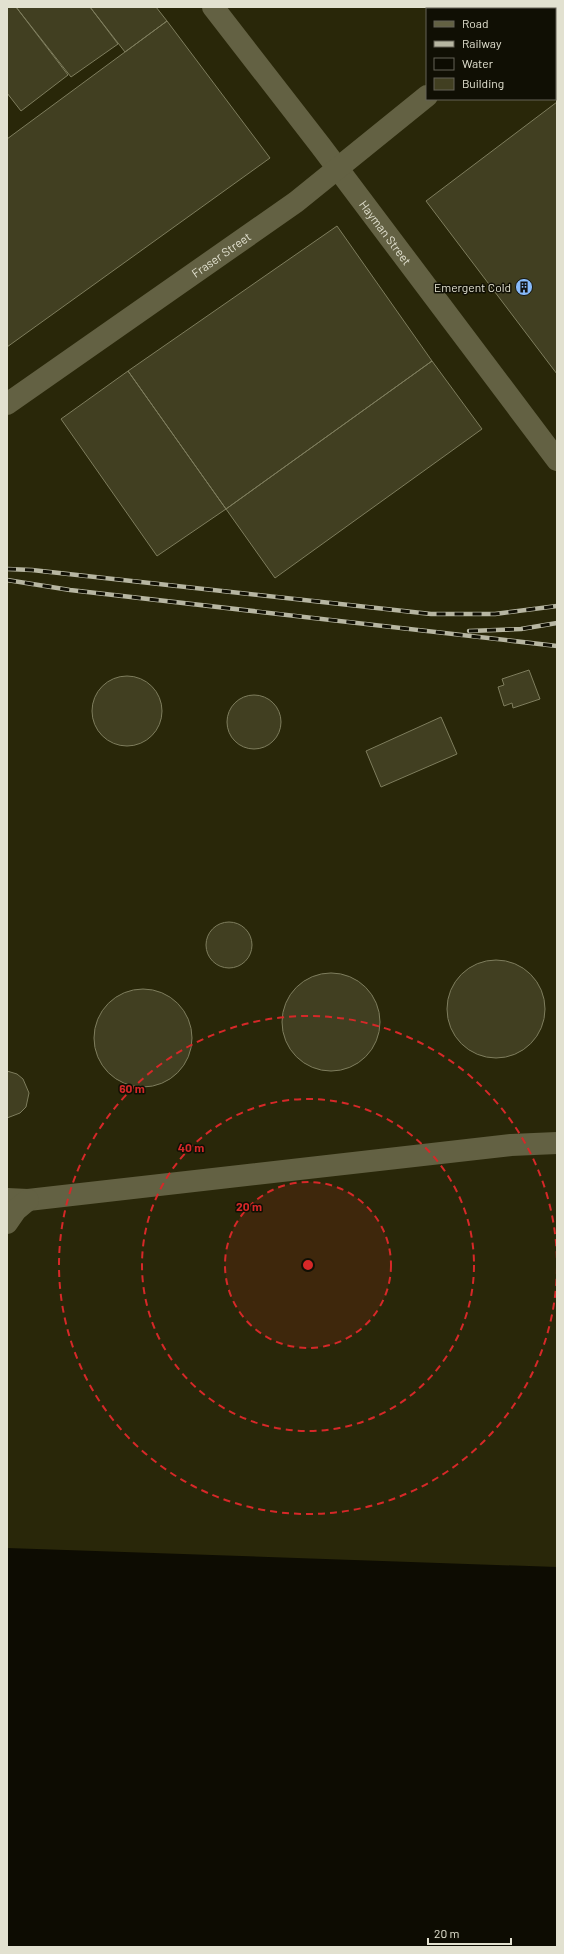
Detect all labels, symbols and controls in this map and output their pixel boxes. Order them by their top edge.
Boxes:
legend [426,8,556,100]
text: Road [462,16,489,30]
text: Railway [462,36,502,50]
text: Water [462,56,494,70]
text: Building [462,76,504,90]
street label: Hayman Street [357,197,415,267]
street label: Fraser Street [189,229,253,280]
building icon: Emergent Cold [514,277,534,297]
place label: Emergent Cold [434,280,511,294]
text: 60 m [119,1081,145,1095]
text: 40 m [178,1140,204,1154]
text: 20 m [236,1199,262,1213]
centre of rings [301,1258,315,1272]
scale bar [428,1920,511,1946]
text: 20 m [434,1926,460,1940]

